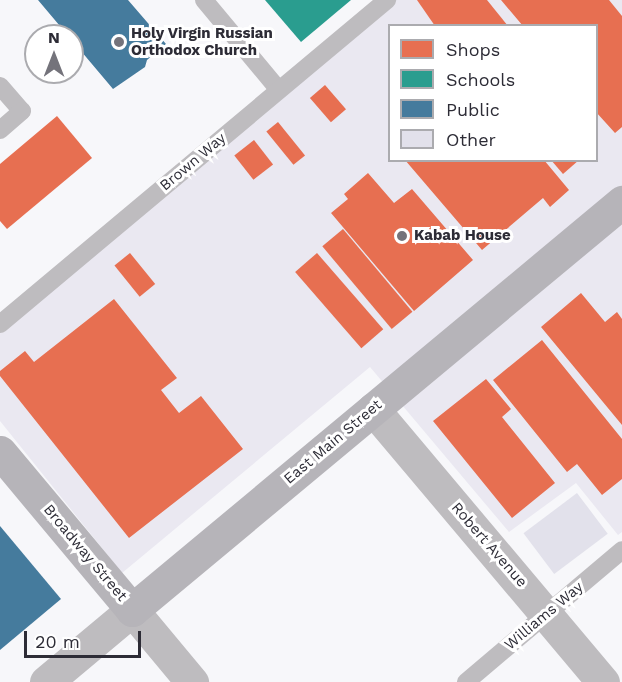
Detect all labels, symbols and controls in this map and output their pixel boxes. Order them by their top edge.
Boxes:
north arrow [24,24,84,84]
place label: Holy Virgin Russian Orthodox Church [131,24,274,59]
legend [388,24,598,162]
text: N [48,28,60,47]
marker: Holy Virgin Russian Orthodox Church [112,35,126,49]
text: Shops [446,39,500,60]
text: Schools [446,69,515,90]
text: Public [446,99,500,120]
street label: Brown Way [156,129,230,195]
text: Other [446,129,496,150]
place label: Kabab House [414,227,511,245]
marker: Kabab House [395,229,409,243]
street label: East Main Street [280,396,386,488]
street label: Robert Avenue [447,499,531,591]
street label: Broadway Street [39,501,131,605]
street label: Williams Way [501,578,587,654]
scale bar [27,619,144,657]
text: 20 m [35,631,80,652]

